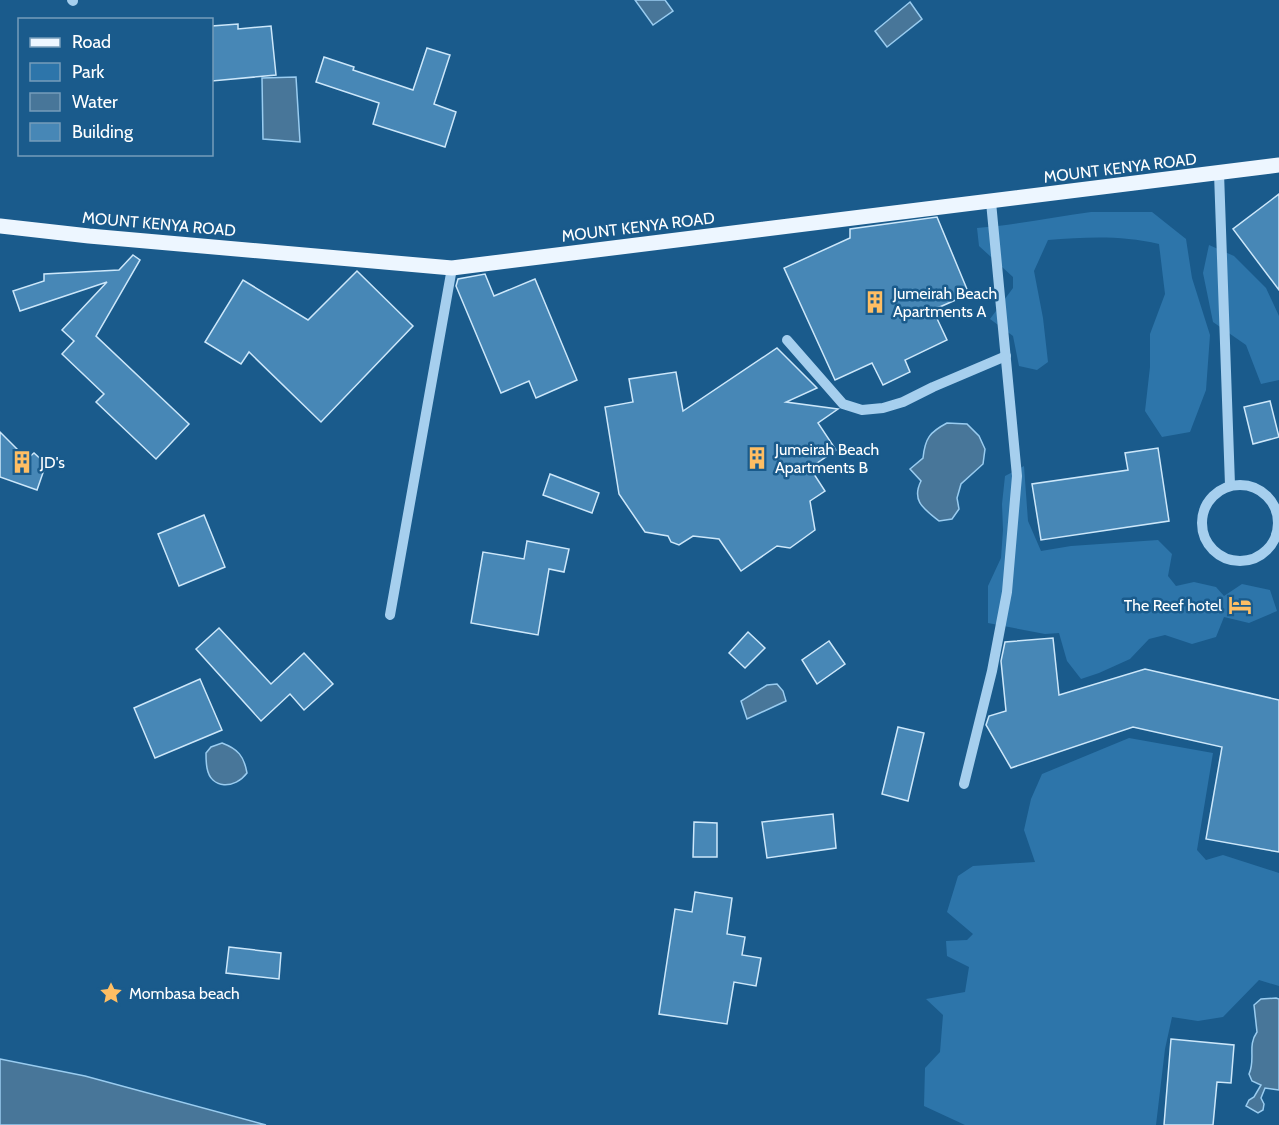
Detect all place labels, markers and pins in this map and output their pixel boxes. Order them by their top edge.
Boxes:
place label: Jumeirah Beach Apartments A [892,284,997,321]
building icon: Jumeirah Beach Apartments A [862,289,888,315]
place label: Jumeirah Beach Apartments B [774,440,879,477]
building icon: Jumeirah Beach Apartments B [744,445,770,471]
building icon: JD's [9,449,35,475]
place label: JD's [39,453,65,472]
hotel icon: The Reef hotel [1227,592,1253,618]
place label: The Reef hotel [1124,596,1222,615]
place icon: Mombasa beach [98,980,124,1006]
place label: Mombasa beach [129,984,240,1003]

